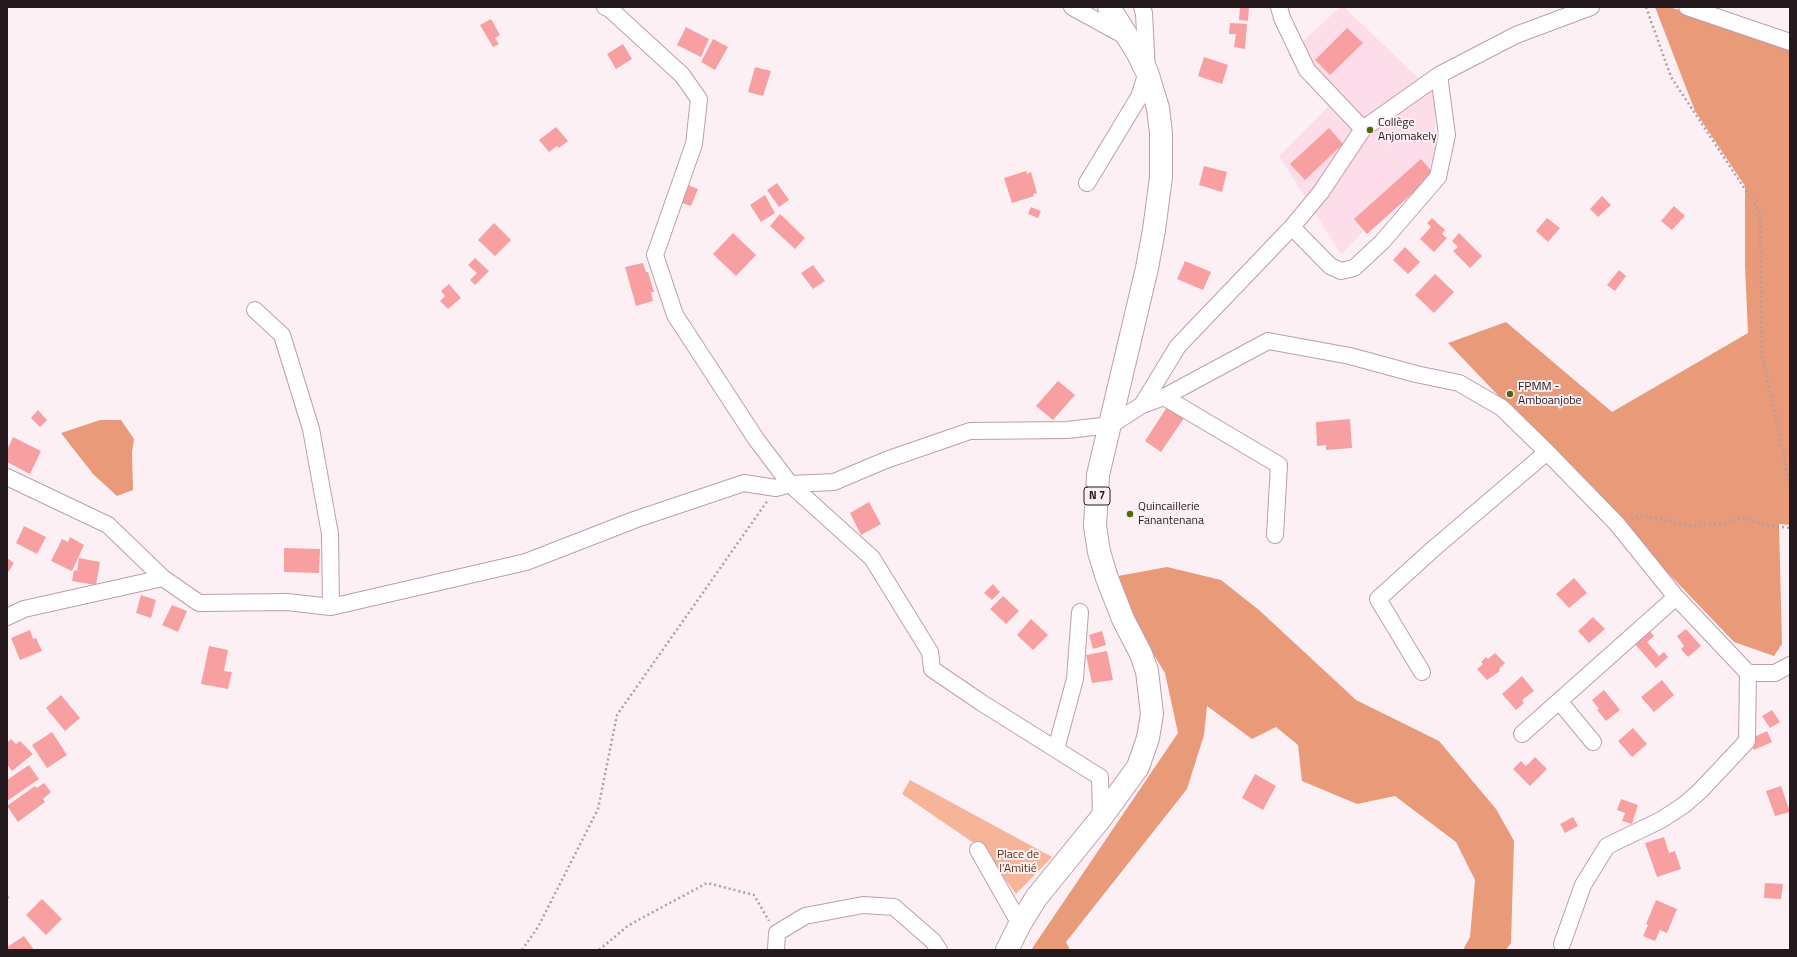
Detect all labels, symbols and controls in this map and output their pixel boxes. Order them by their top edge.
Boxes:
place label: Collège Anjomakely [1378,116,1437,144]
marker: Collège Anjomakely [1365,125,1375,135]
place label: FPMM - Amboanjobe [1518,380,1582,408]
marker: FPMM - Amboanjobe [1505,389,1515,399]
road number: N 7 [1084,487,1110,505]
place label: Quincaillerie Fanantenana [1138,500,1204,528]
marker: Quincaillerie Fanantenana [1125,509,1135,519]
park label: Place de l'Amitié [997,848,1039,876]

